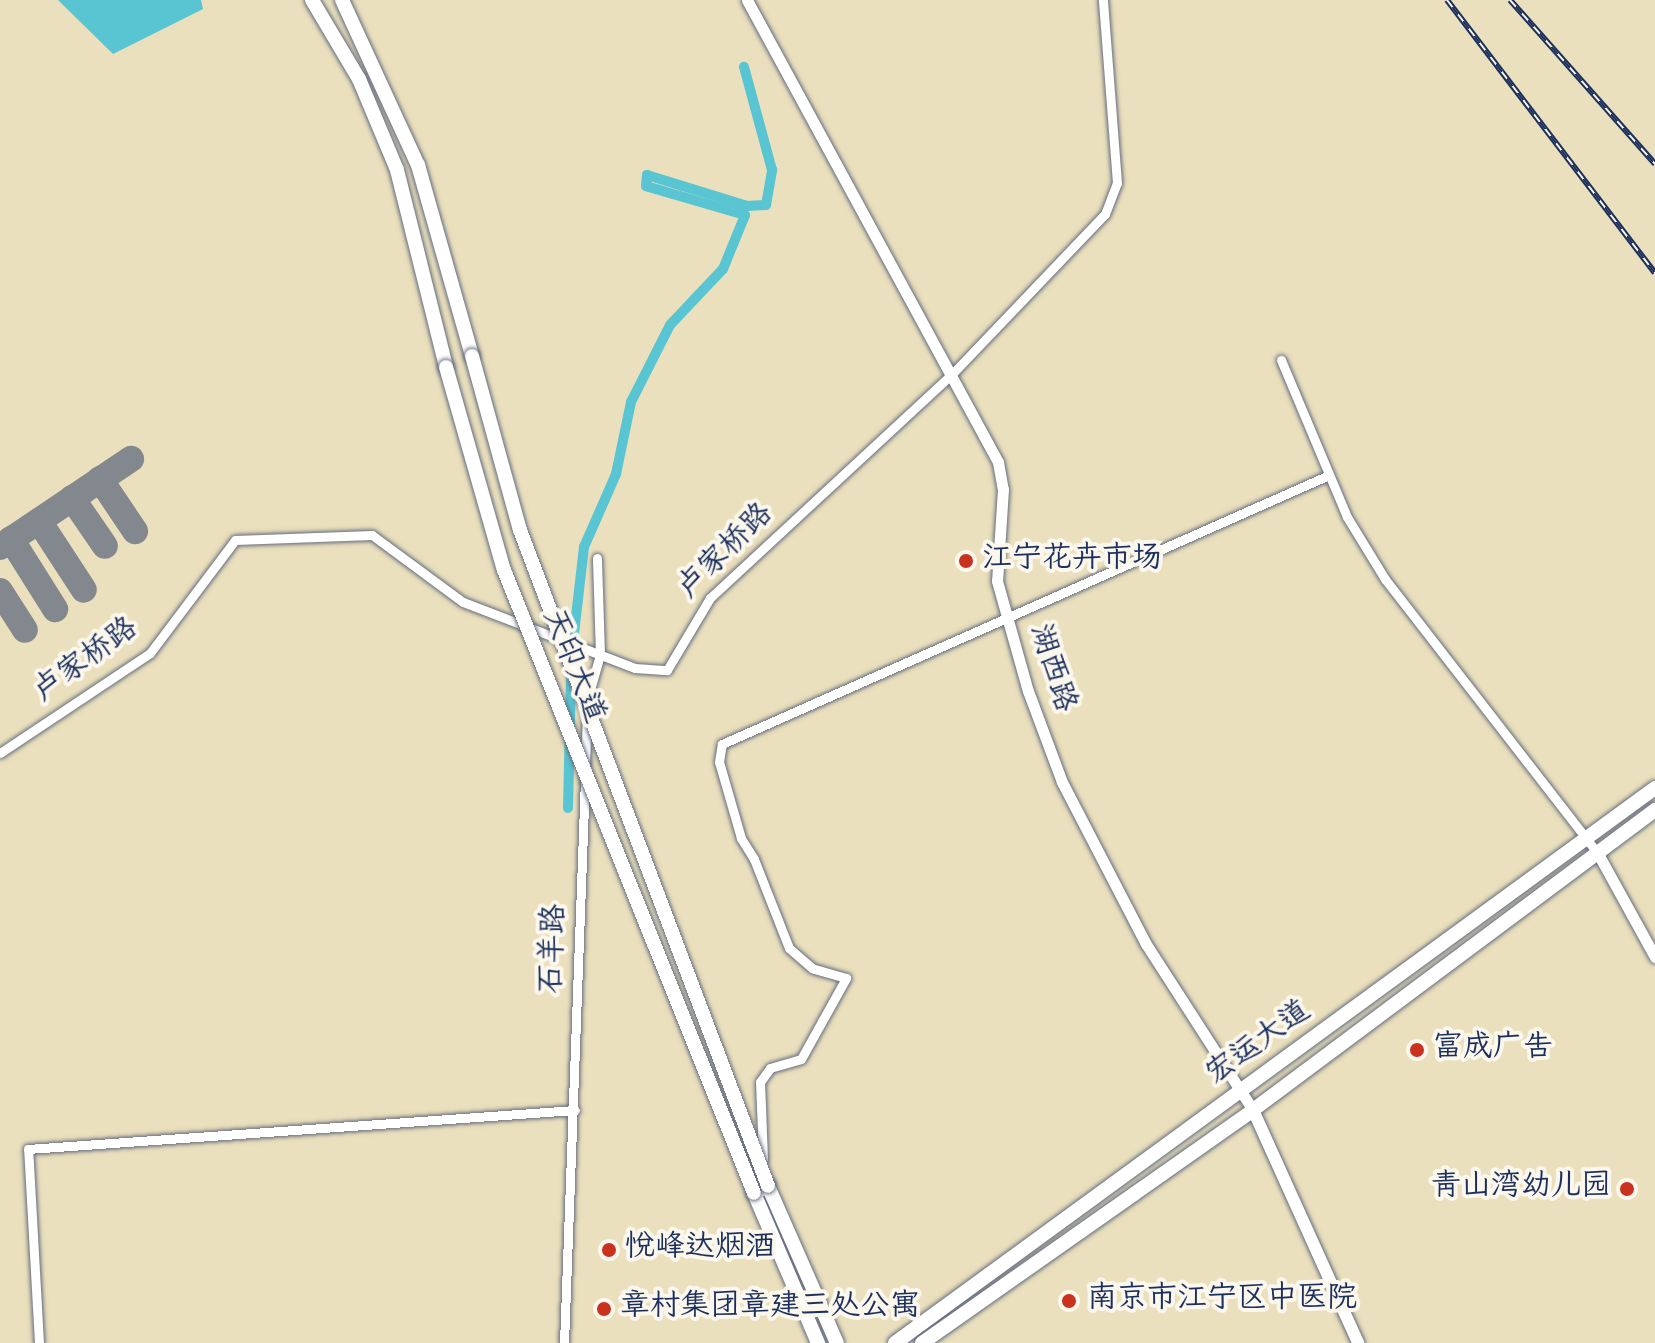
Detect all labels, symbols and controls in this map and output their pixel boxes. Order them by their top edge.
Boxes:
street label: 卢家桥路 [672,498,782,608]
place label: 江宁花卉市场 [982,543,1162,579]
marker: 江宁花卉市场 [957,552,975,570]
street label: 天印大道 [532,605,610,729]
street label: 卢家桥路 [28,612,146,712]
street label: 湖西路 [1019,621,1081,717]
street label: 石羊路 [536,903,576,995]
street label: 宏运大道 [1201,995,1319,1095]
place label: 富成广告 [1433,1032,1553,1068]
marker: 富成广告 [1408,1041,1426,1059]
place label: 青山湾幼儿园 [1431,1171,1611,1207]
marker: 青山湾幼儿园 [1618,1180,1636,1198]
place label: 悦峰达烟酒 [625,1232,775,1268]
marker: 悦峰达烟酒 [600,1241,618,1259]
place label: 南京市江宁区中医院 [1087,1283,1357,1319]
marker: 南京市江宁区中医院 [1058,1290,1080,1312]
place label: 章村集团章建三处公寓 [620,1291,920,1327]
marker: 章村集团章建三处公寓 [595,1300,613,1318]

